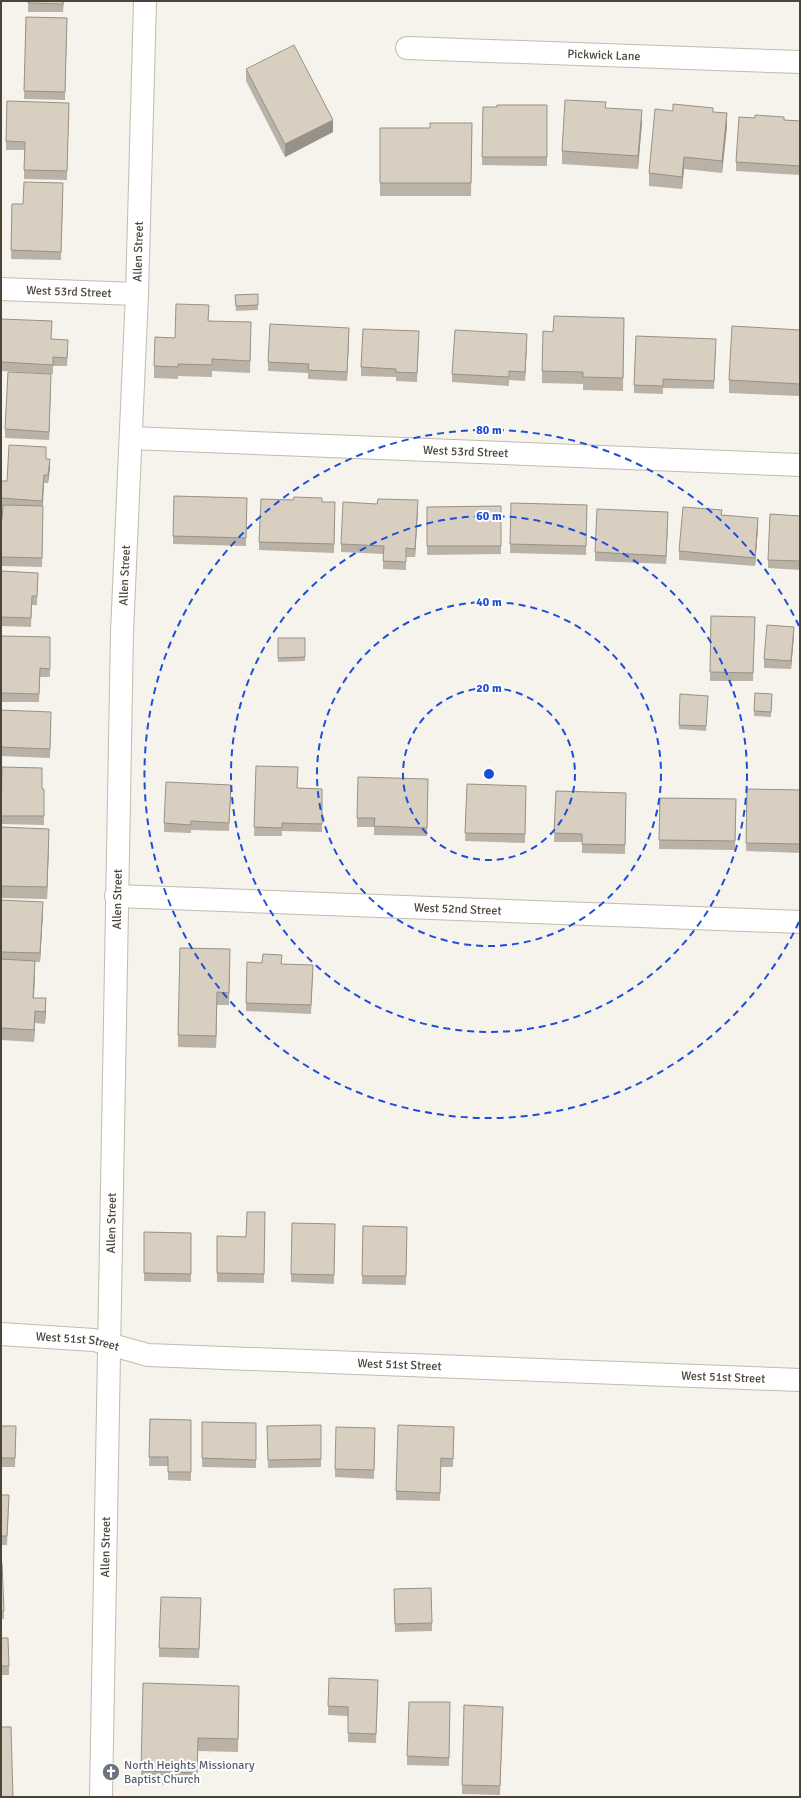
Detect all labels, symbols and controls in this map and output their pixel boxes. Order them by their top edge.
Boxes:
street label: Pickwick Lane [567,46,641,64]
street label: Allen Street [130,221,146,282]
street label: West 53rd Street [26,282,112,301]
text: 80 m [476,423,502,438]
street label: West 53rd Street [423,442,509,461]
text: 60 m [476,509,502,524]
street label: Allen Street [116,545,133,606]
text: 40 m [476,595,502,610]
text: 20 m [476,681,502,696]
centre of rings [482,767,496,781]
street label: Allen Street [109,869,125,930]
street label: West 52nd Street [414,900,502,918]
street label: Allen Street [103,1193,119,1253]
street label: West 51st Street [35,1329,121,1354]
street label: West 51st Street [357,1356,442,1374]
street label: West 51st Street [681,1368,766,1386]
street label: Allen Street [97,1517,114,1577]
place label: North Heights Missionary Baptist Church [124,1758,255,1787]
church icon: North Heights Missionary Baptist Church [101,1762,121,1782]

